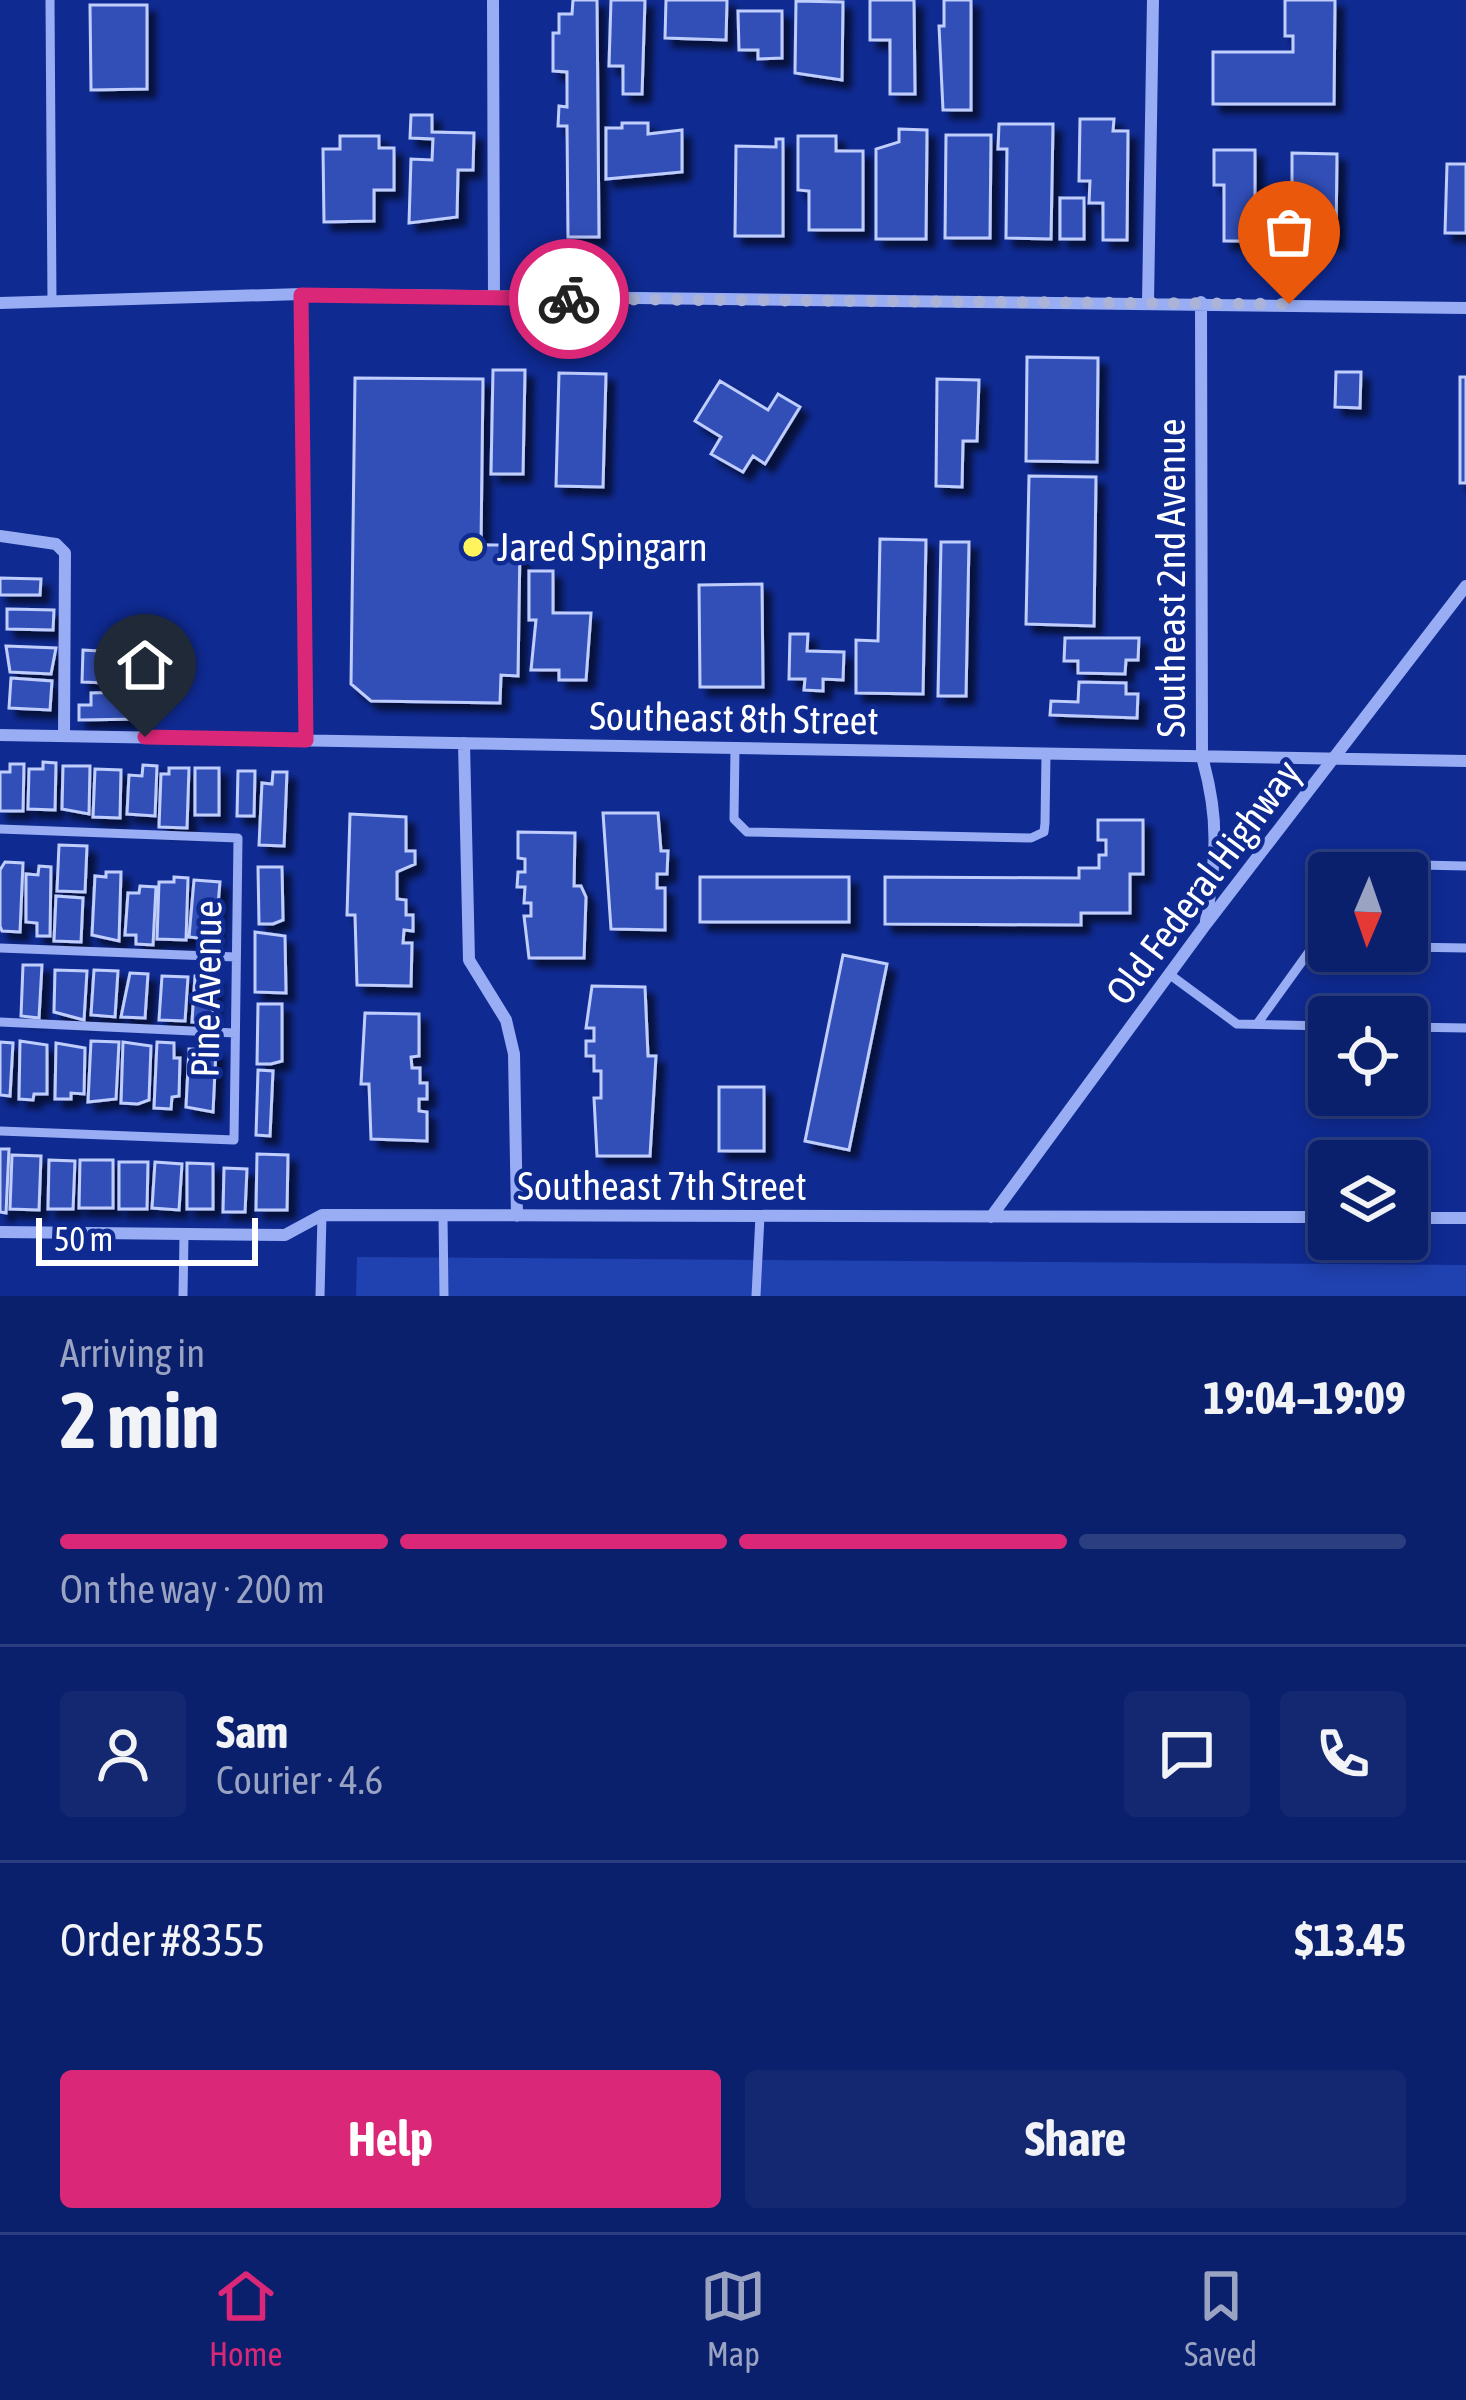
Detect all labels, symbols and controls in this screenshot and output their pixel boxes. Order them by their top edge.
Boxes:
pin [1238,181,1340,304]
icon: bag [1256,199,1322,265]
courier [509,239,629,359]
icon: bike [536,266,602,332]
street label: Southeast 2nd Avenue [1149,419,1193,737]
place label: Jared Spingarn [497,525,708,569]
marker: Jared Spingarn [460,534,486,560]
pin [94,614,196,737]
icon: home [112,632,178,698]
street label: Southeast 8th Street [589,693,879,743]
street label: Old Federal Highway [1097,751,1309,1013]
north arrow [1308,852,1428,972]
map controls [1308,852,1428,1260]
street label: Pine Avenue [182,900,230,1078]
button: locate [1308,996,1428,1116]
button: layers [1308,1140,1428,1260]
street label: Southeast 7th Street [517,1164,807,1208]
scale bar [36,1212,258,1265]
text: 50 m [54,1220,113,1258]
text: Arriving in [60,1331,205,1375]
text: 19:04–19:09 [1203,1372,1406,1424]
text: 2 min [60,1375,219,1465]
text: On the way · 200 m [60,1567,325,1611]
button: person [60,1691,186,1817]
button: chat [1124,1691,1250,1817]
button: phone [1280,1691,1406,1817]
text: Sam [216,1706,288,1758]
text: Courier · 4.6 [216,1758,383,1802]
text: Order #8355 [60,1914,265,1966]
text: $13.45 [1294,1914,1406,1966]
button: Help [60,2070,721,2208]
button: Share [745,2070,1406,2208]
tab: Home [209,2263,282,2373]
tab: Map [700,2263,766,2373]
tab: Saved [1184,2263,1257,2373]

